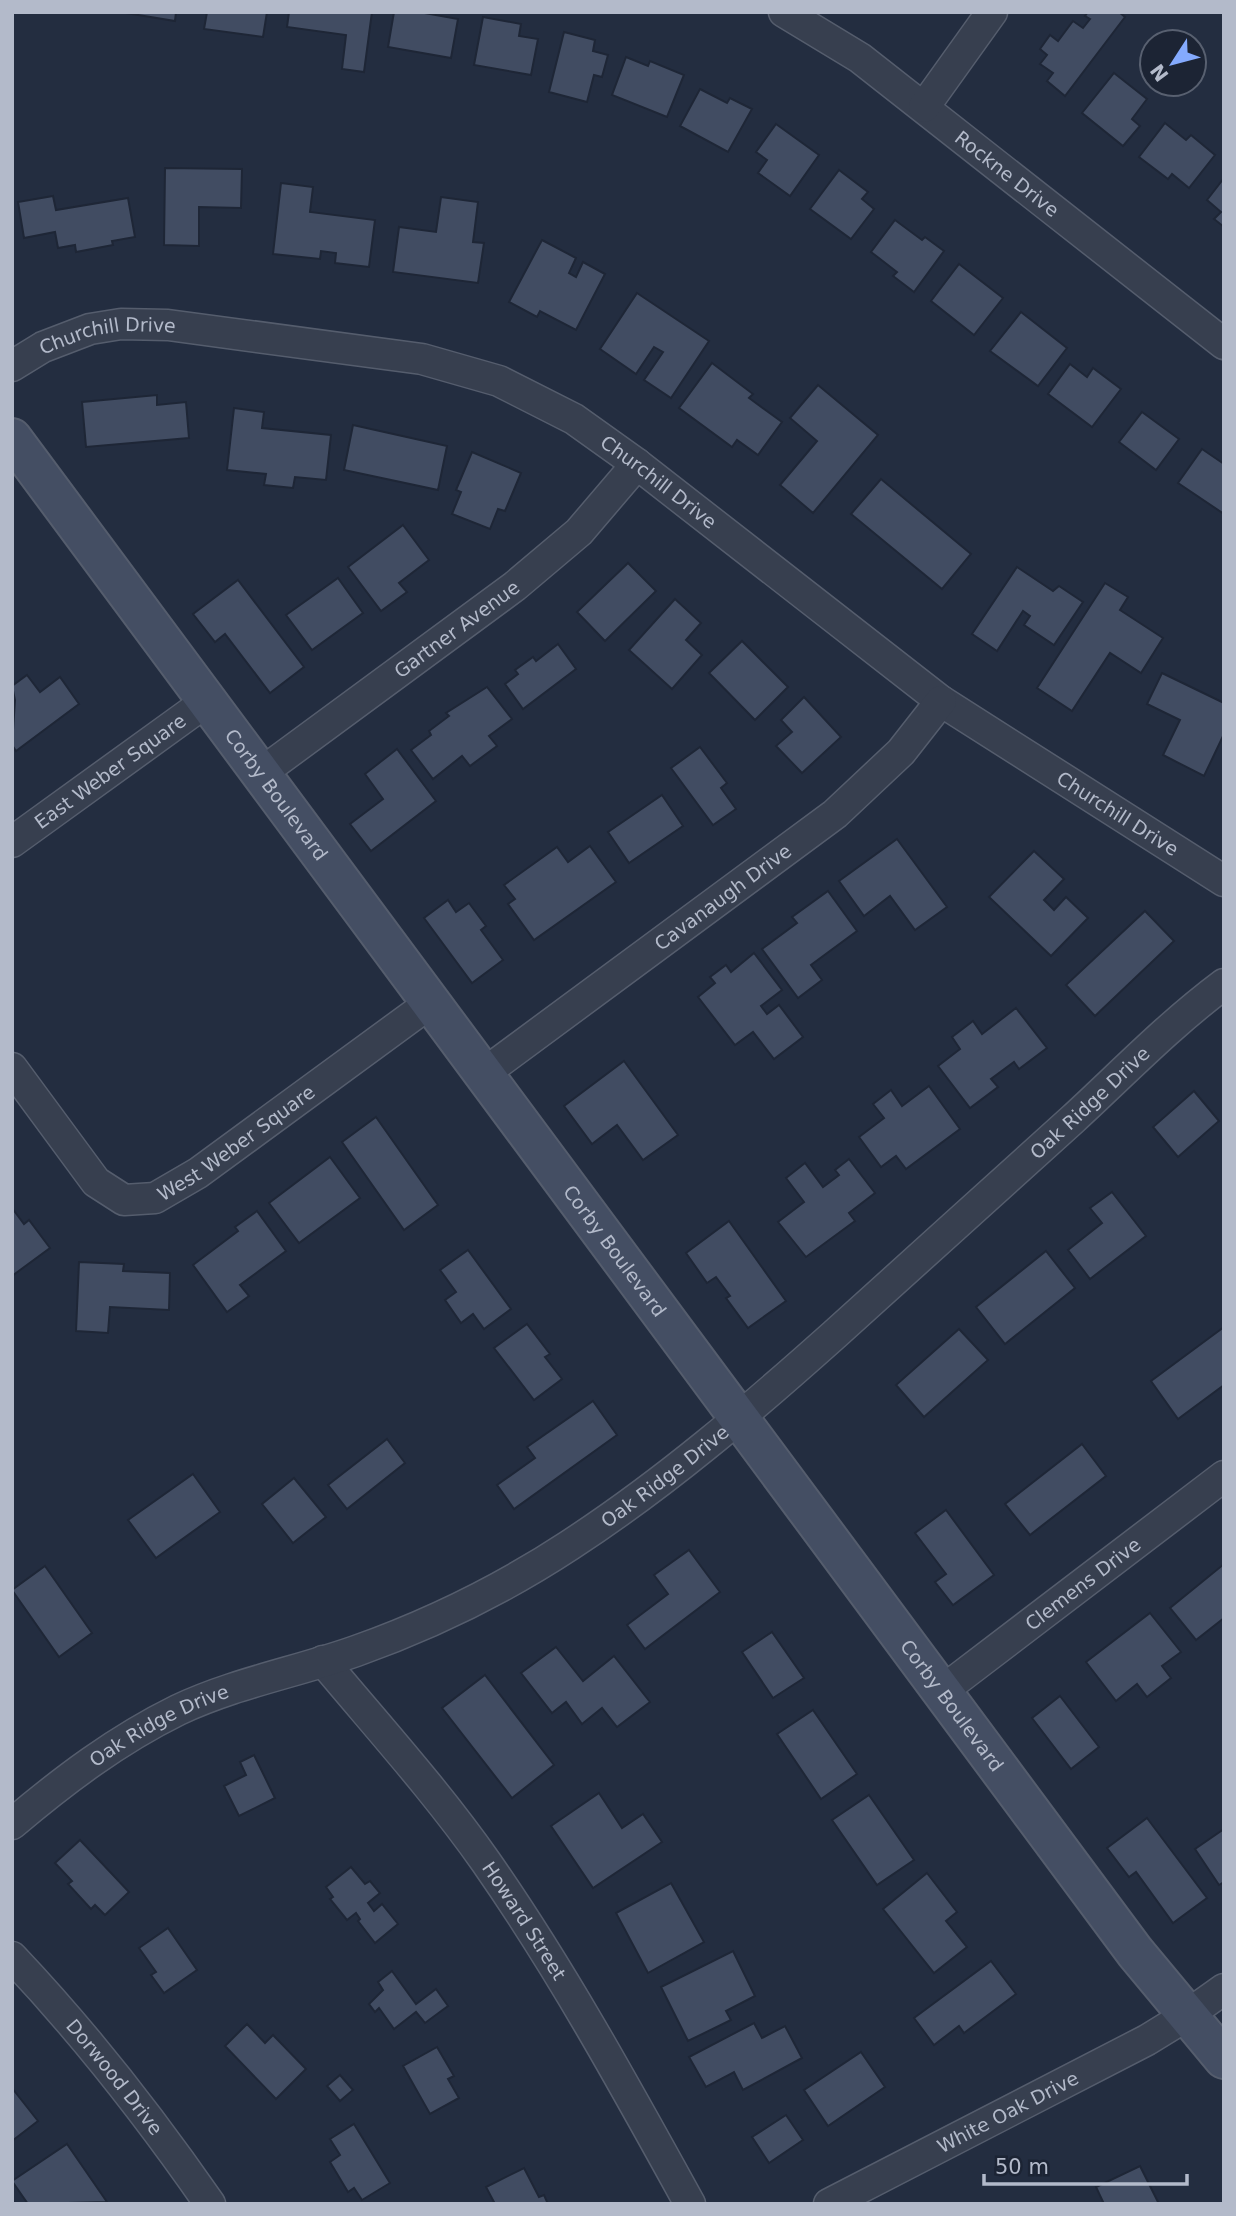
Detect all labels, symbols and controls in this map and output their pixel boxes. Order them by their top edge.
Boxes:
north arrow [1138,28,1208,98]
text: N [1146,60,1173,86]
street label: Rockne Drive [951,126,1063,221]
street label: Churchill Drive [36,313,177,358]
street label: Churchill Drive [597,431,721,533]
street label: Gartner Avenue [390,576,524,682]
street label: East Weber Square [30,709,190,833]
street label: Corby Boulevard [221,725,332,865]
street label: Churchill Drive [1053,767,1183,860]
street label: Cavanaugh Drive [650,839,795,955]
street label: Oak Ridge Drive [1025,1042,1154,1163]
street label: West Weber Square [154,1080,319,1205]
street label: Corby Boulevard [559,1181,671,1321]
street label: Oak Ridge Drive [597,1420,733,1532]
street label: Clemens Drive [1021,1533,1145,1635]
street label: Corby Boulevard [896,1635,1008,1776]
street label: Oak Ridge Drive [85,1680,231,1771]
street label: Howard Street [478,1857,571,1984]
street label: Dorwood Drive [62,2015,167,2139]
street label: White Oak Drive [933,2066,1082,2157]
scale bar [984,2142,1187,2186]
text: 50 m [995,2155,1049,2179]

